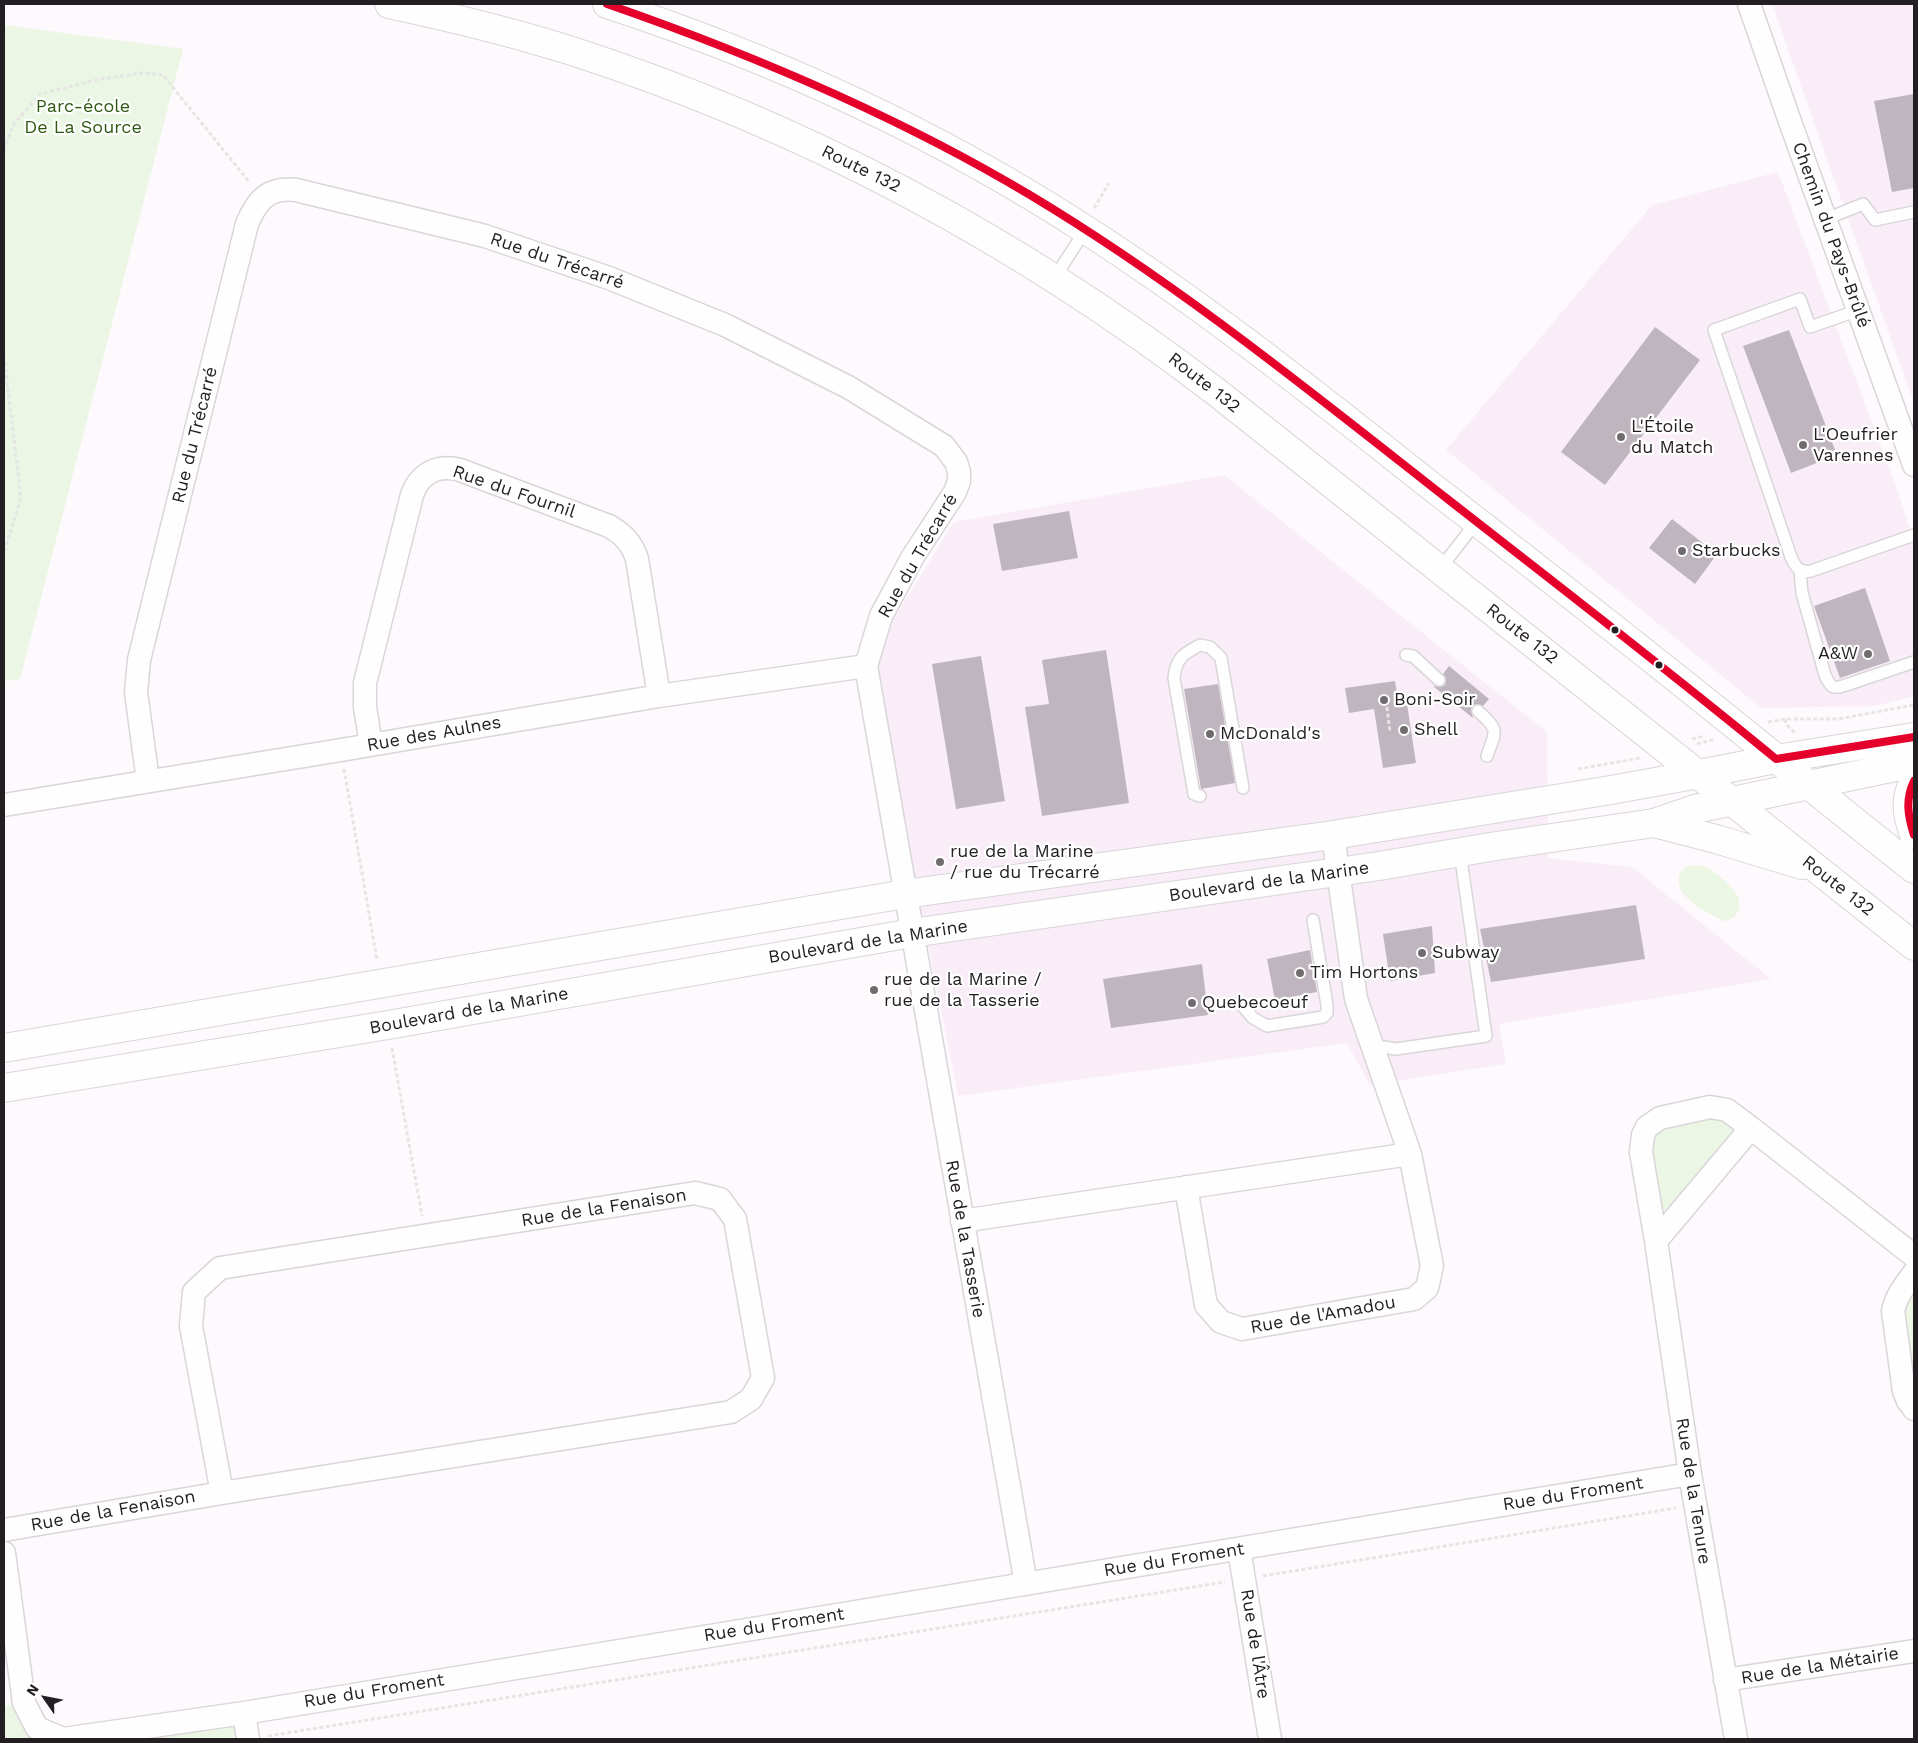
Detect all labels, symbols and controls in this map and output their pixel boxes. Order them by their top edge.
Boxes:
park label: Parc-école De La Source [24,96,142,138]
street label: Chemin du Pays-Brûlé [1787,139,1875,331]
street label: Route 132 [818,141,904,197]
street label: Rue du Trécarré [487,228,627,294]
street label: Route 132 [1164,348,1244,418]
street label: Rue du Trécarré [168,364,222,506]
place label: L'Étoile du Match [1631,416,1713,458]
place label: L'Oeufrier Varennes [1813,424,1898,466]
marker: L'Étoile du Match [1615,431,1627,443]
marker: L'Oeufrier Varennes [1797,439,1809,451]
street label: Rue du Fournil [450,461,578,523]
street label: Rue du Trécarré [874,490,962,622]
place label: Starbucks [1692,540,1781,562]
marker: Starbucks [1676,545,1688,557]
street label: Route 132 [1482,599,1562,669]
unlabelled marker [1610,625,1620,635]
place label: A&W [1818,643,1858,665]
marker: A&W [1862,648,1874,660]
unlabelled marker [1654,660,1664,670]
place label: Boni-Soir [1394,689,1476,711]
marker: Boni-Soir [1378,694,1390,706]
street label: Rue des Aulnes [365,712,503,756]
place label: Shell [1414,719,1458,741]
place label: McDonald's [1220,723,1321,745]
marker: Shell [1398,724,1410,736]
marker: McDonald's [1204,728,1216,740]
place label: rue de la Marine / rue du Trécarré [950,841,1100,884]
street label: Route 132 [1798,851,1878,921]
marker: rue de la Marine / rue du Trécarré [934,856,946,868]
street label: Boulevard de la Marine [1168,857,1370,907]
street label: Boulevard de la Marine [767,916,969,968]
place label: Subway [1432,942,1499,964]
marker: Subway [1416,947,1428,959]
place label: Tim Hortons [1310,962,1418,984]
marker: Tim Hortons [1294,967,1306,979]
place label: rue de la Marine / rue de la Tasserie [884,969,1042,1012]
street label: Boulevard de la Marine [368,983,570,1039]
marker: rue de la Marine / rue de la Tasserie [868,984,880,996]
place label: Quebecoeuf [1202,992,1308,1014]
marker: Quebecoeuf [1186,997,1198,1009]
street label: Rue de la Tasserie [940,1158,990,1320]
street label: Rue de la Fenaison [520,1184,688,1232]
street label: Rue de l'Amadou [1249,1292,1397,1338]
street label: Rue de la Tenure [1671,1416,1715,1566]
street label: Rue du Froment [1501,1472,1645,1516]
street label: Rue de la Fenaison [29,1486,197,1536]
street label: Rue du Froment [1102,1538,1246,1582]
street label: Rue de l'Âtre [1236,1588,1274,1700]
street label: Rue du Froment [702,1603,846,1647]
street label: Rue de la Métairie [1740,1643,1900,1689]
street label: Rue du Froment [302,1669,446,1713]
north arrow [20,1673,70,1723]
text: N [23,1681,42,1699]

